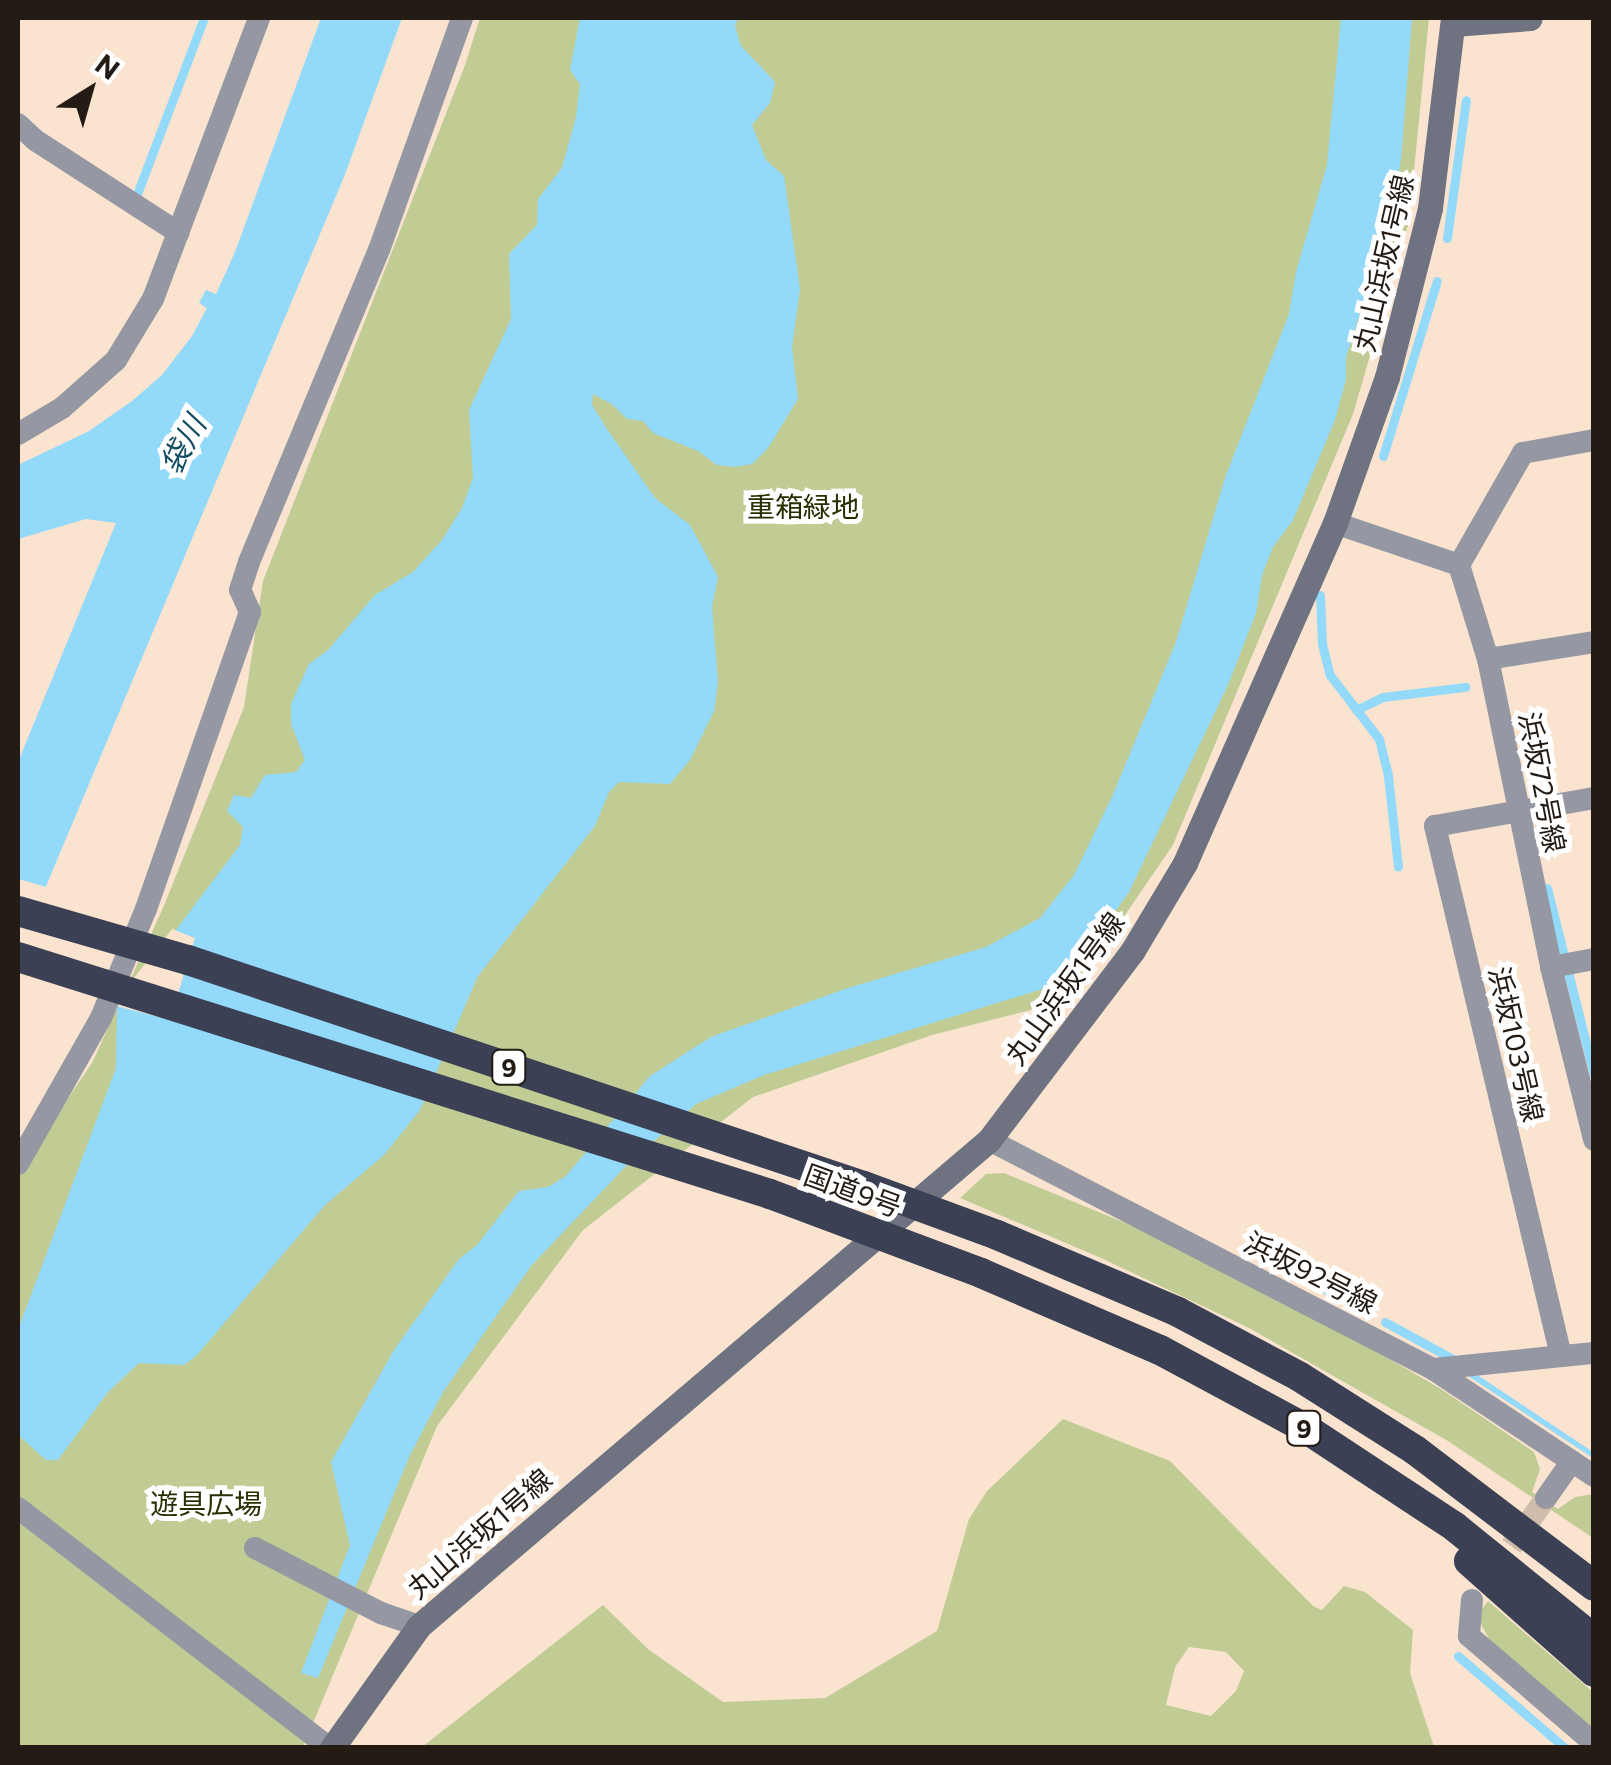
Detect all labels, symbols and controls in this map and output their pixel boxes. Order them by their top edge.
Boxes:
north arrow [40,40,140,140]
text: N [89,46,127,86]
street label: 丸山浜坂1号線 [1346,172,1420,354]
water label: 袋川 [152,409,212,479]
park label: 重箱緑地 [747,489,859,523]
street label: 浜坂72号線 [1513,709,1573,855]
street label: 丸山浜坂1号線 [998,905,1130,1071]
street label: 浜坂103号線 [1483,963,1551,1125]
road number: 9 [489,1047,529,1087]
street label: 国道9号 [800,1157,906,1223]
street label: 浜坂92号線 [1239,1224,1383,1320]
road number: 9 [1284,1408,1324,1448]
street label: 丸山浜坂1号線 [400,1461,558,1605]
park label: 遊具広場 [150,1486,262,1520]

